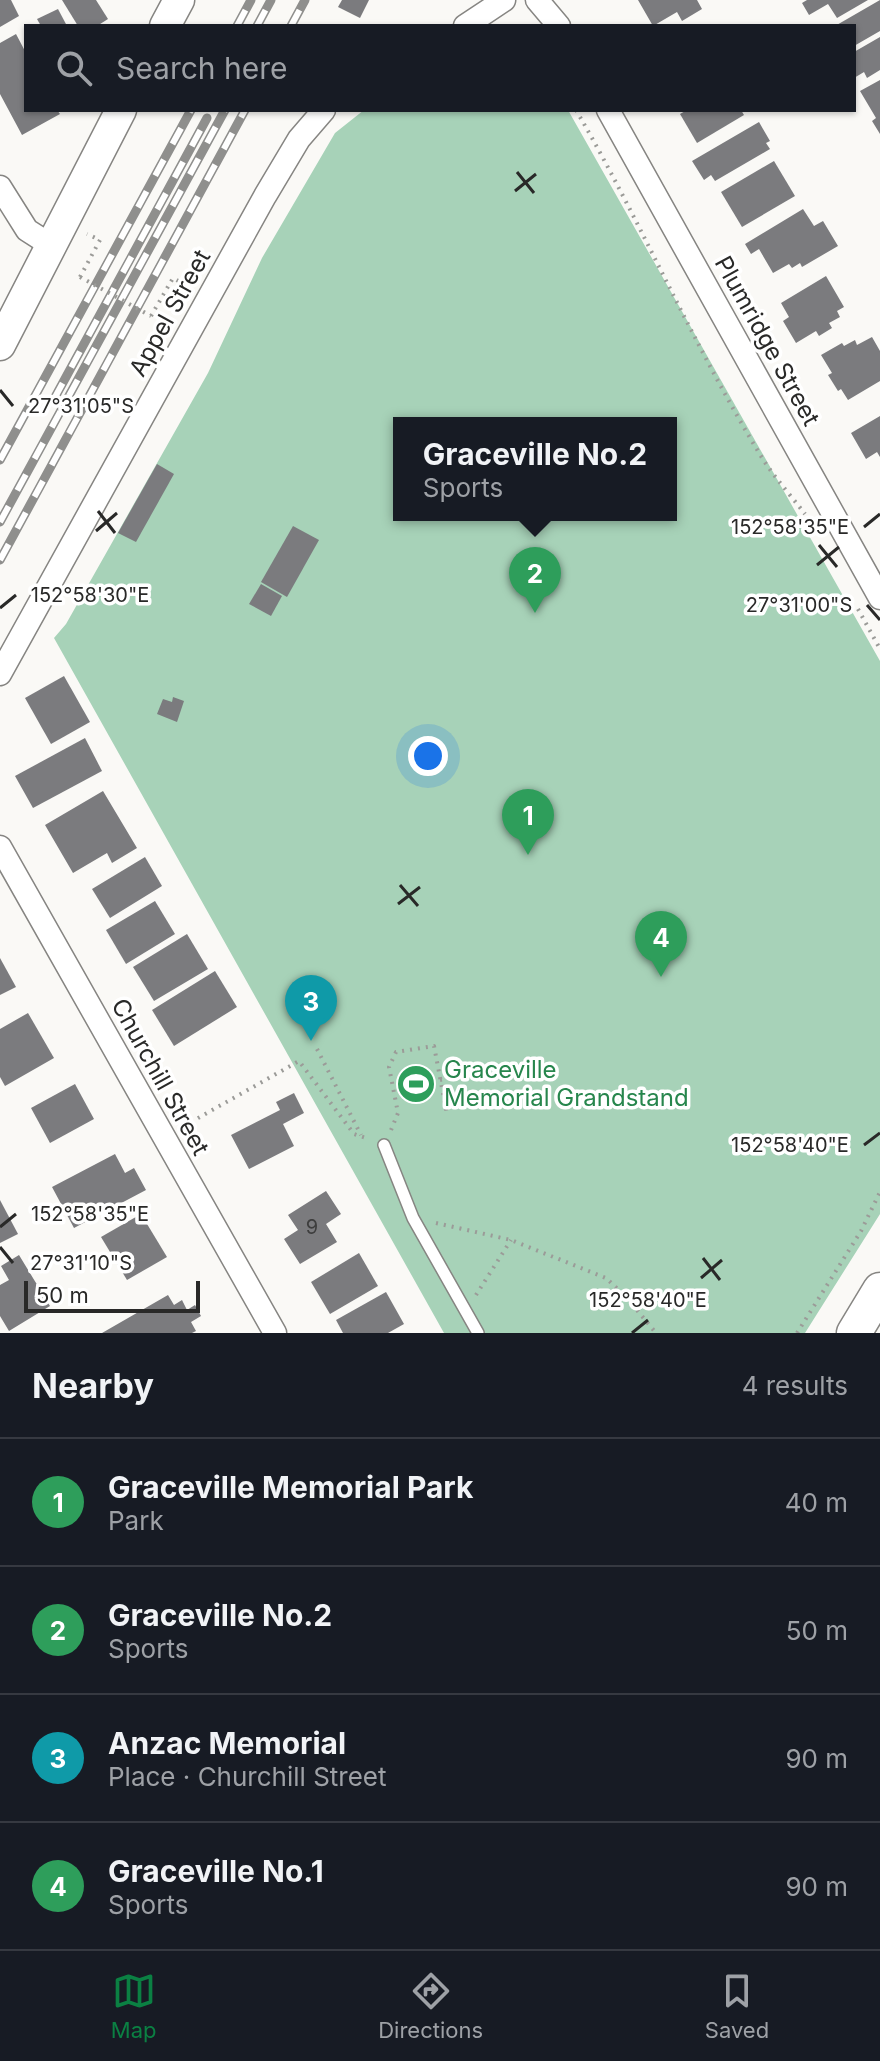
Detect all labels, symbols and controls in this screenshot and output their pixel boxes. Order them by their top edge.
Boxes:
search box [24,24,856,112]
icon: search [52,46,96,90]
text: Search here [116,50,288,86]
street label: Appel Street [123,244,216,381]
street label: Plumridge Street [709,251,826,431]
text: 27°31'05"S [28,394,134,418]
popup [393,417,677,521]
text: Graceville No.2 [423,436,647,472]
text: Sports [423,472,503,503]
text: 152°58'35"E [731,515,849,539]
pin: 2 [509,547,561,613]
text: 152°58'30"E [31,583,149,607]
text: 27°31'00"S [746,593,852,617]
your location [408,736,448,776]
pin: 1 [502,789,554,855]
pin: 4 [635,911,687,977]
pin: 3 [285,975,337,1041]
street label: Churchill Street [105,993,215,1160]
place label: Graceville Memorial Grandstand [444,1055,689,1112]
sports icon: Graceville Memorial Grandstand [395,1063,437,1105]
text: 152°58'40"E [731,1133,849,1157]
text: 152°58'35"E [31,1202,149,1226]
house number: 9 [306,1215,318,1239]
text: 27°31'10"S [30,1251,132,1275]
scale bar [24,1277,200,1313]
text: 50 m [36,1282,89,1308]
text: 152°58'40"E [589,1288,707,1312]
text: Nearby [32,1365,154,1406]
text: 4 results [742,1370,848,1401]
text: Graceville Memorial Park [108,1469,473,1505]
text: 1 [52,1487,64,1518]
text: 40 m [785,1487,848,1518]
text: Park [108,1505,164,1536]
text: Graceville No.2 [108,1597,332,1633]
text: 2 [50,1615,66,1646]
text: 50 m [786,1615,848,1646]
text: Sports [108,1633,188,1664]
text: Anzac Memorial [108,1725,346,1761]
text: 3 [50,1743,66,1774]
text: 90 m [785,1743,848,1774]
text: Place · Churchill Street [108,1761,387,1792]
text: Graceville No.1 [108,1853,324,1889]
text: 4 [49,1871,67,1902]
text: 90 m [785,1871,848,1902]
text: Sports [108,1889,188,1920]
tab: Map [111,1969,157,2043]
tab: Directions [378,1969,483,2043]
tab: Saved [705,1969,769,2043]

